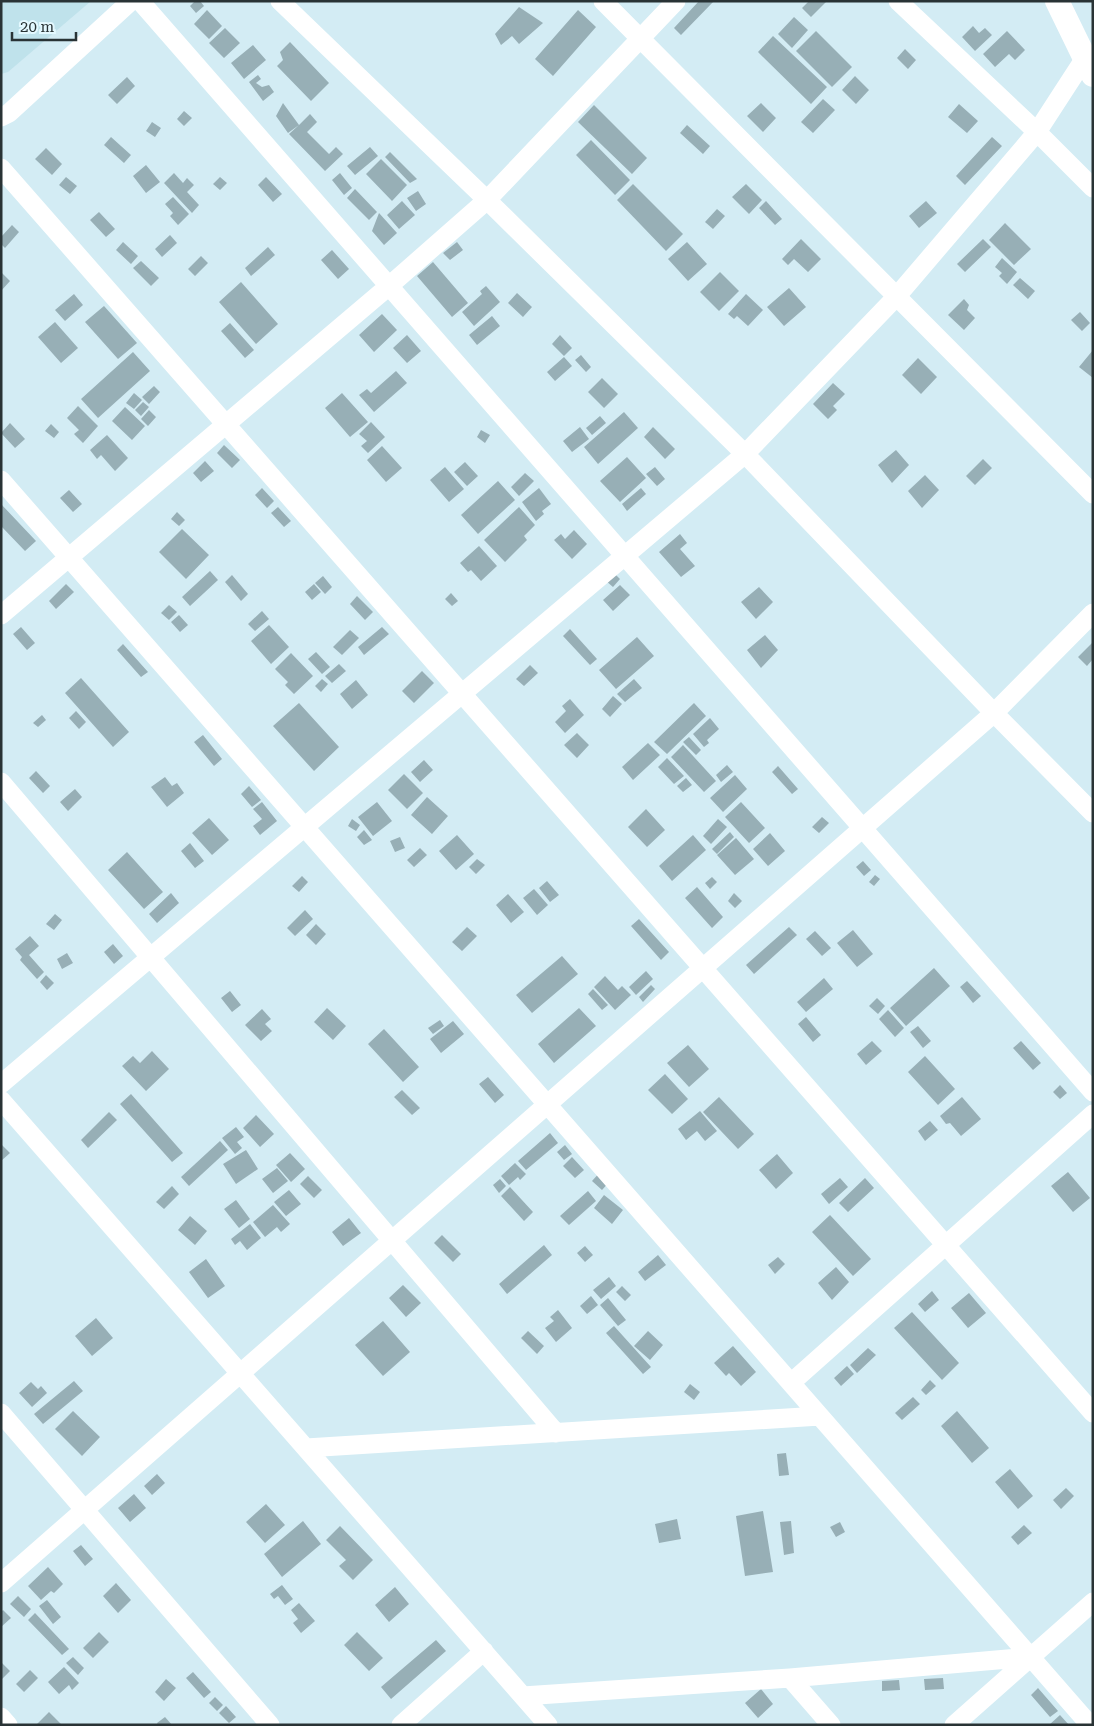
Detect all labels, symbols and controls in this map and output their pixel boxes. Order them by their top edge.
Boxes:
scale bar [12,10,76,42]
text: 20 m [20,18,55,36]

